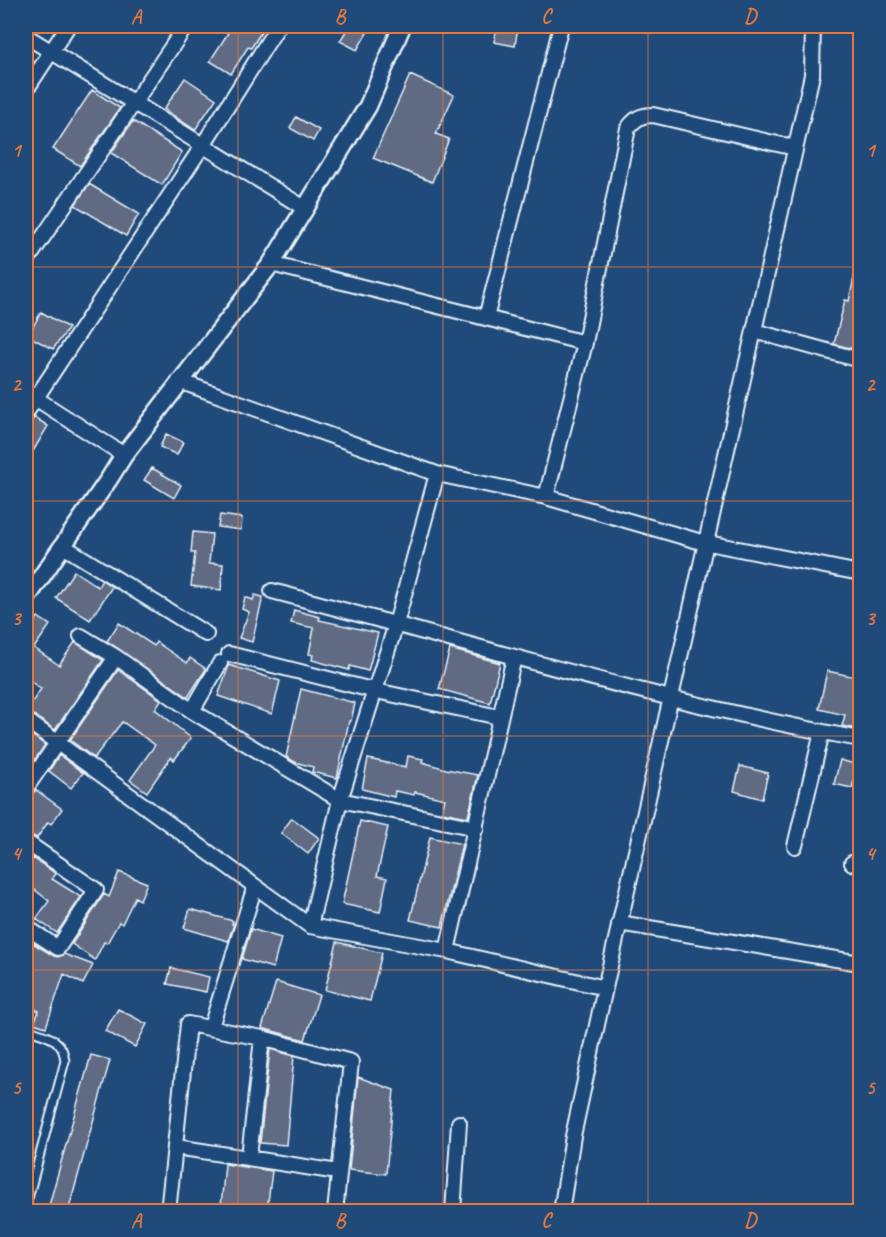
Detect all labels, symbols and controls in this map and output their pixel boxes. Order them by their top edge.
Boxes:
text: A [131,4,143,29]
text: B [335,4,347,29]
text: C [541,4,553,29]
text: D [744,4,758,29]
text: 1 [12,138,23,163]
text: 1 [866,138,877,163]
text: 2 [12,372,23,397]
text: 2 [866,372,877,397]
text: 3 [12,606,23,631]
text: 3 [866,606,877,631]
text: 4 [12,841,24,866]
text: 4 [866,841,878,866]
text: 5 [12,1075,23,1100]
text: 5 [866,1075,877,1100]
text: A [131,1208,143,1233]
text: B [335,1208,347,1233]
text: C [541,1208,553,1233]
text: D [744,1208,758,1233]

